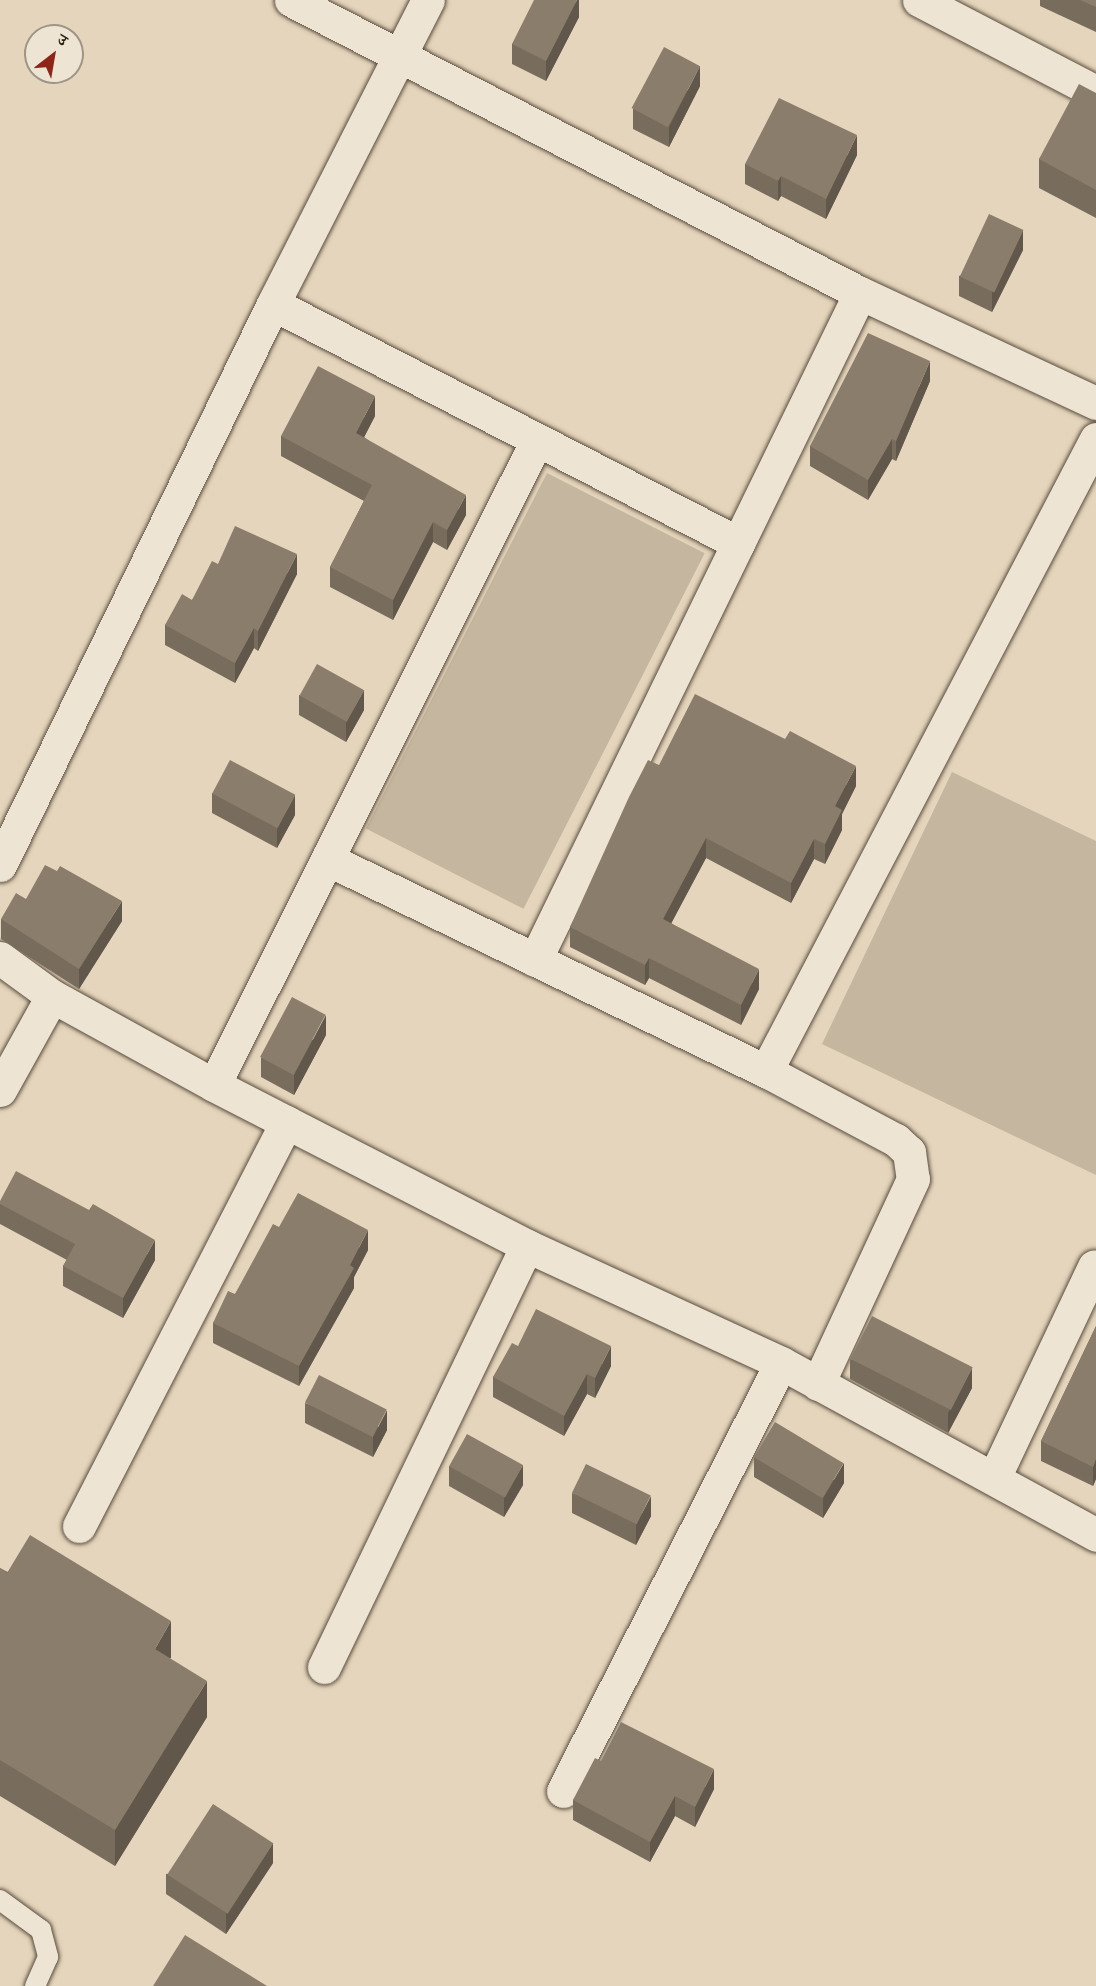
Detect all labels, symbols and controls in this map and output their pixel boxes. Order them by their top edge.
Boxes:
north arrow [24,24,84,84]
text: उ [54,30,71,50]

